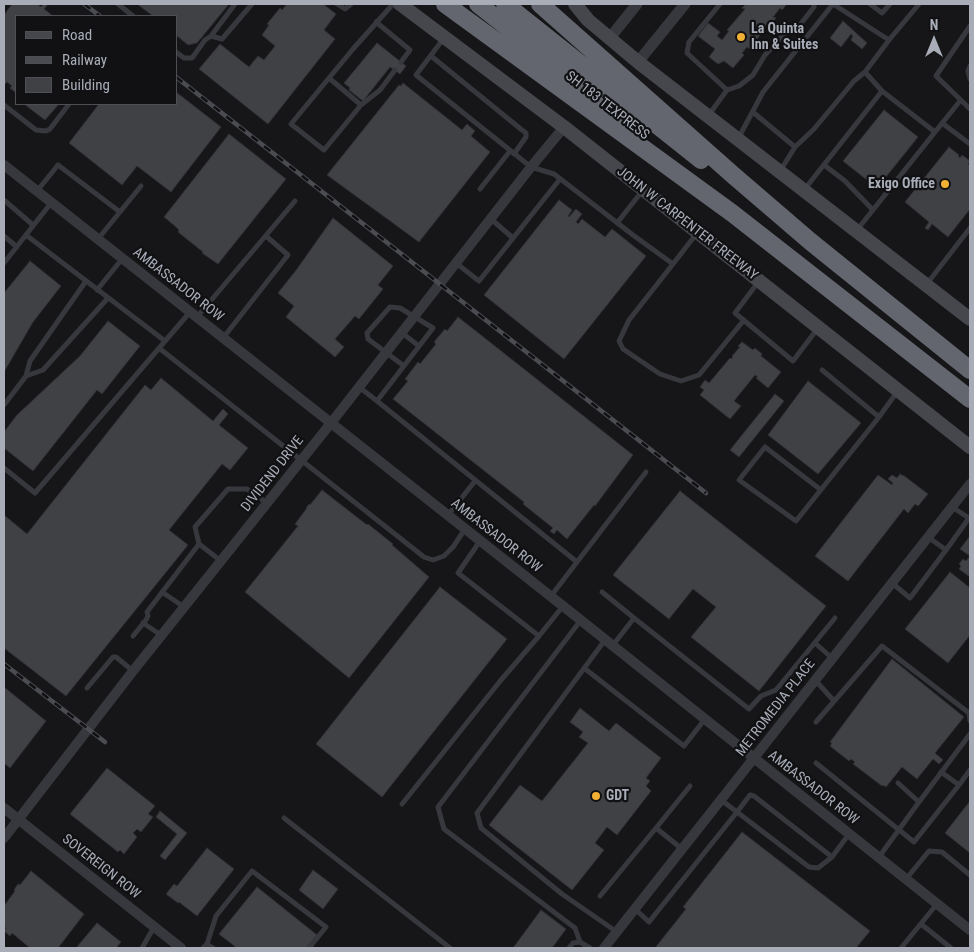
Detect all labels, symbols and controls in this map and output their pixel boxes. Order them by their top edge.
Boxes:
legend [15,15,178,105]
north arrow [909,15,959,65]
text: N [930,17,938,33]
place label: La Quinta Inn & Suites [751,21,818,54]
text: Road [62,26,92,44]
marker: La Quinta Inn & Suites [735,31,747,43]
text: Railway [62,51,107,69]
street label: SH 183 TEXPRESS [562,68,652,144]
text: Building [62,76,110,94]
street label: JOHN W CARPENTER FREEWAY [613,164,761,284]
place label: Exigo Office [868,176,935,192]
marker: Exigo Office [939,178,951,190]
street label: AMBASSADOR ROW [129,244,227,326]
street label: DIVIDEND DRIVE [238,433,308,515]
street label: AMBASSADOR ROW [447,495,545,577]
street label: METROMEDIA PLACE [733,656,819,760]
street label: AMBASSADOR ROW [764,747,862,829]
place label: GDT [606,788,629,804]
marker: GDT [590,790,602,802]
street label: SOVEREIGN ROW [58,831,144,903]

